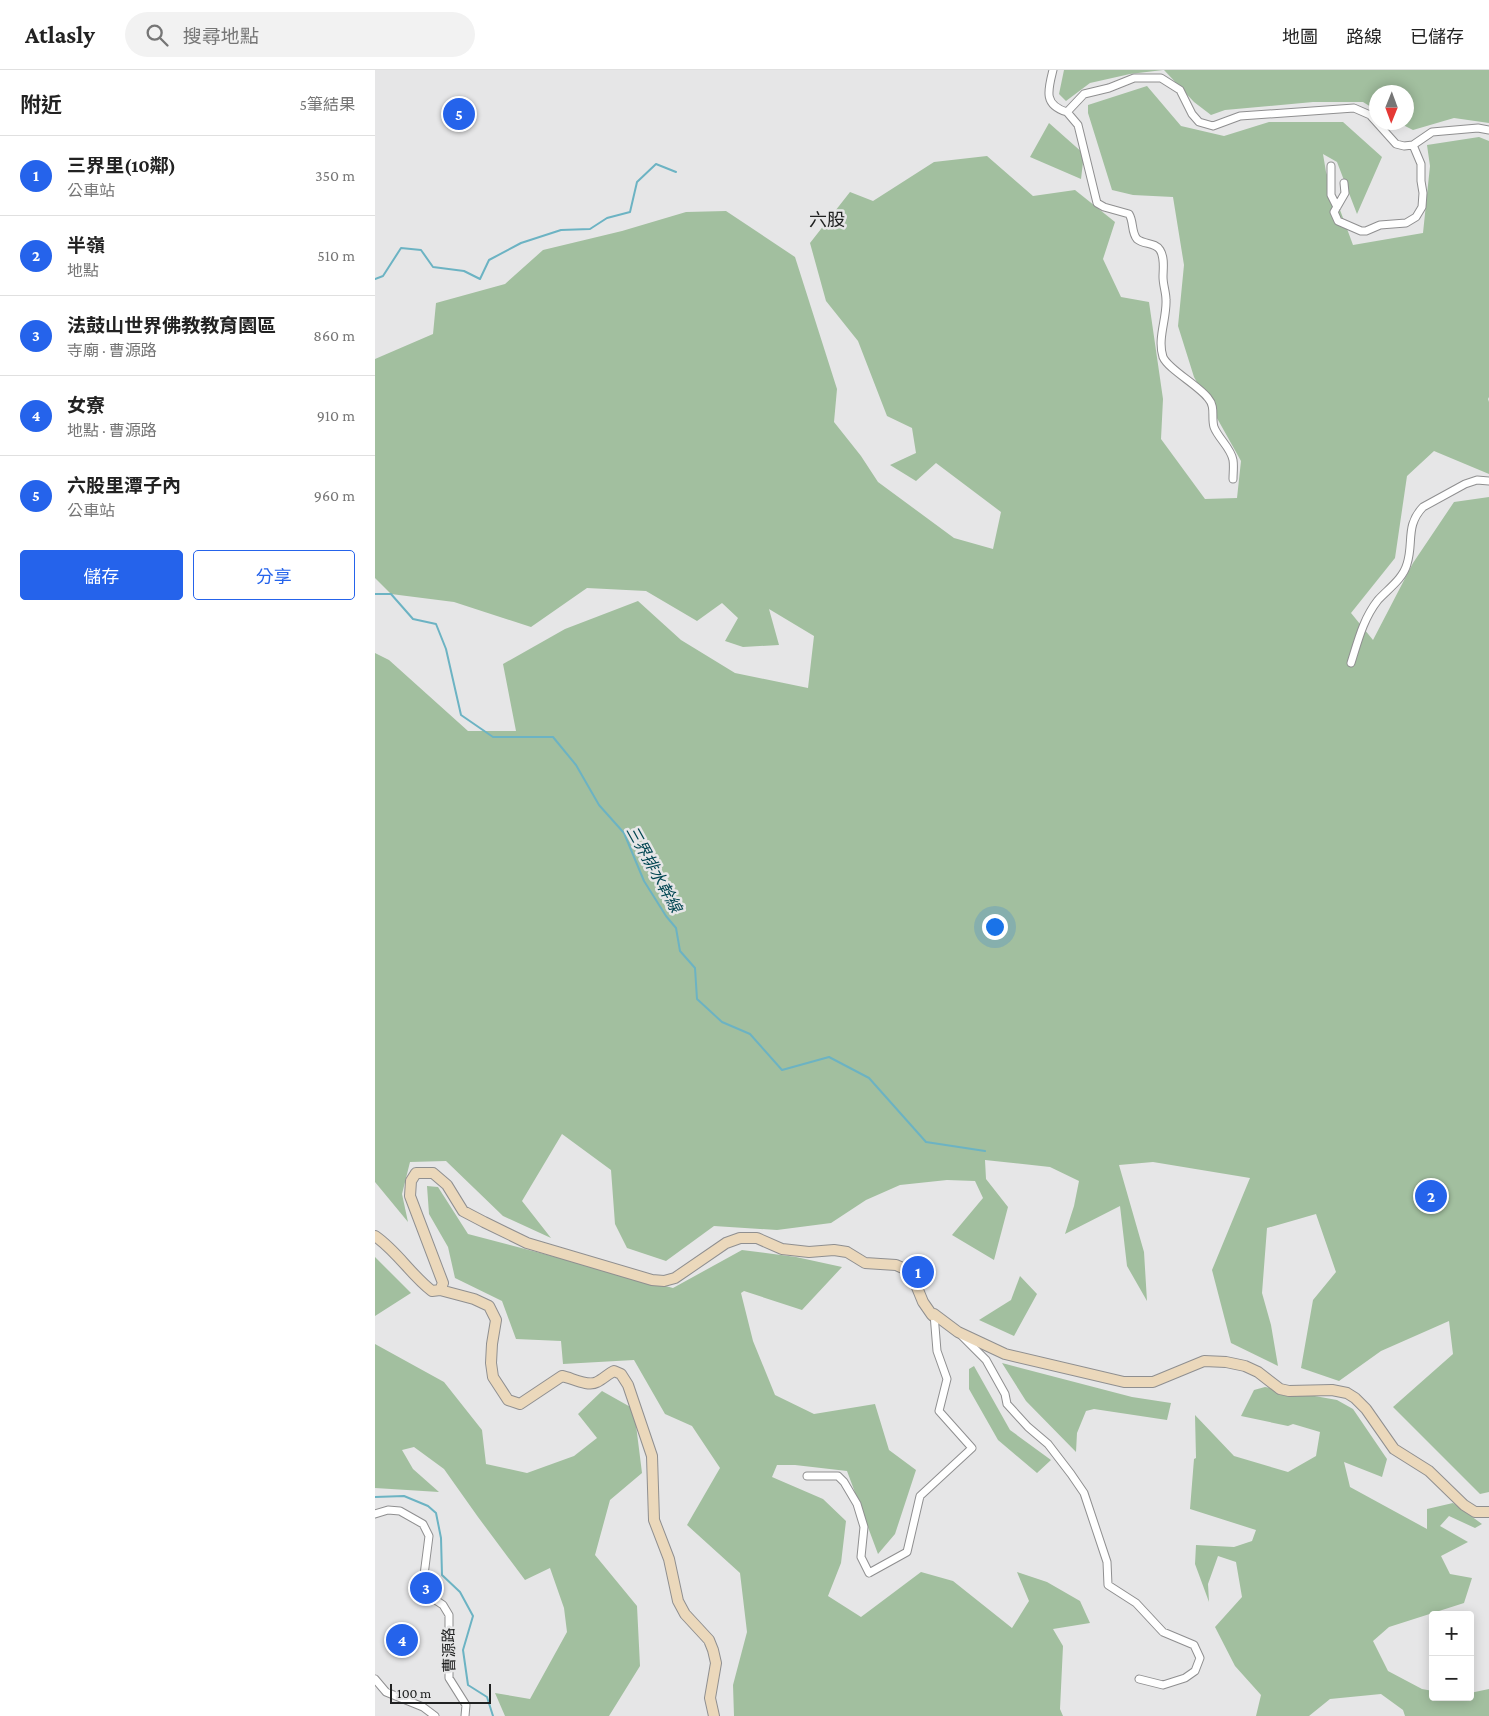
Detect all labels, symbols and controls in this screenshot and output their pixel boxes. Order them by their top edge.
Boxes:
search box [125,12,475,57]
text: Atlasly [25,21,95,48]
icon: search [143,21,171,49]
text: 搜尋地點 [183,26,259,47]
text: 地圖 [1282,27,1318,47]
text: 路線 [1346,27,1382,47]
text: 已儲存 [1410,27,1464,47]
north arrow [1369,85,1414,130]
text: 附近 [20,93,62,117]
pin: 5 [443,95,475,133]
text: 5筆結果 [299,96,355,113]
text: 三界里(10鄰) [67,155,176,176]
text: 1 [33,167,39,184]
text: 350 m [315,167,355,184]
text: 公車站 [67,182,115,199]
district label: 六股 [809,210,845,230]
text: 半嶺 [67,235,105,256]
text: 2 [32,247,40,264]
text: 510 m [317,247,355,264]
text: 地點 [67,262,99,279]
text: 法鼓山世界佛教教育園區 [67,315,276,336]
text: 3 [32,327,40,344]
text: 860 m [313,327,355,344]
text: 寺廟 · 曹源路 [67,342,157,359]
text: 女寮 [67,395,105,416]
text: 4 [32,407,40,424]
text: 910 m [317,407,355,424]
text: 地點 · 曹源路 [67,422,157,439]
text: 六股里潭子內 [67,475,181,496]
text: 5 [32,487,40,504]
text: 960 m [314,487,355,504]
text: 公車站 [67,502,115,519]
button: 儲存 [20,550,183,600]
button: 分享 [193,550,355,600]
water label: 三界排水幹線 [623,823,686,917]
your location [982,914,1008,940]
pin: 2 [1415,1177,1447,1215]
pin: 1 [902,1253,934,1291]
pin: 3 [410,1569,442,1607]
map controls [1429,1611,1474,1701]
button: + [1429,1611,1474,1656]
pin: 4 [386,1621,418,1659]
street label: 曹源路 [441,1627,457,1673]
button: − [1429,1656,1474,1701]
scale bar [390,1681,491,1704]
text: 100 m [397,1685,431,1701]

